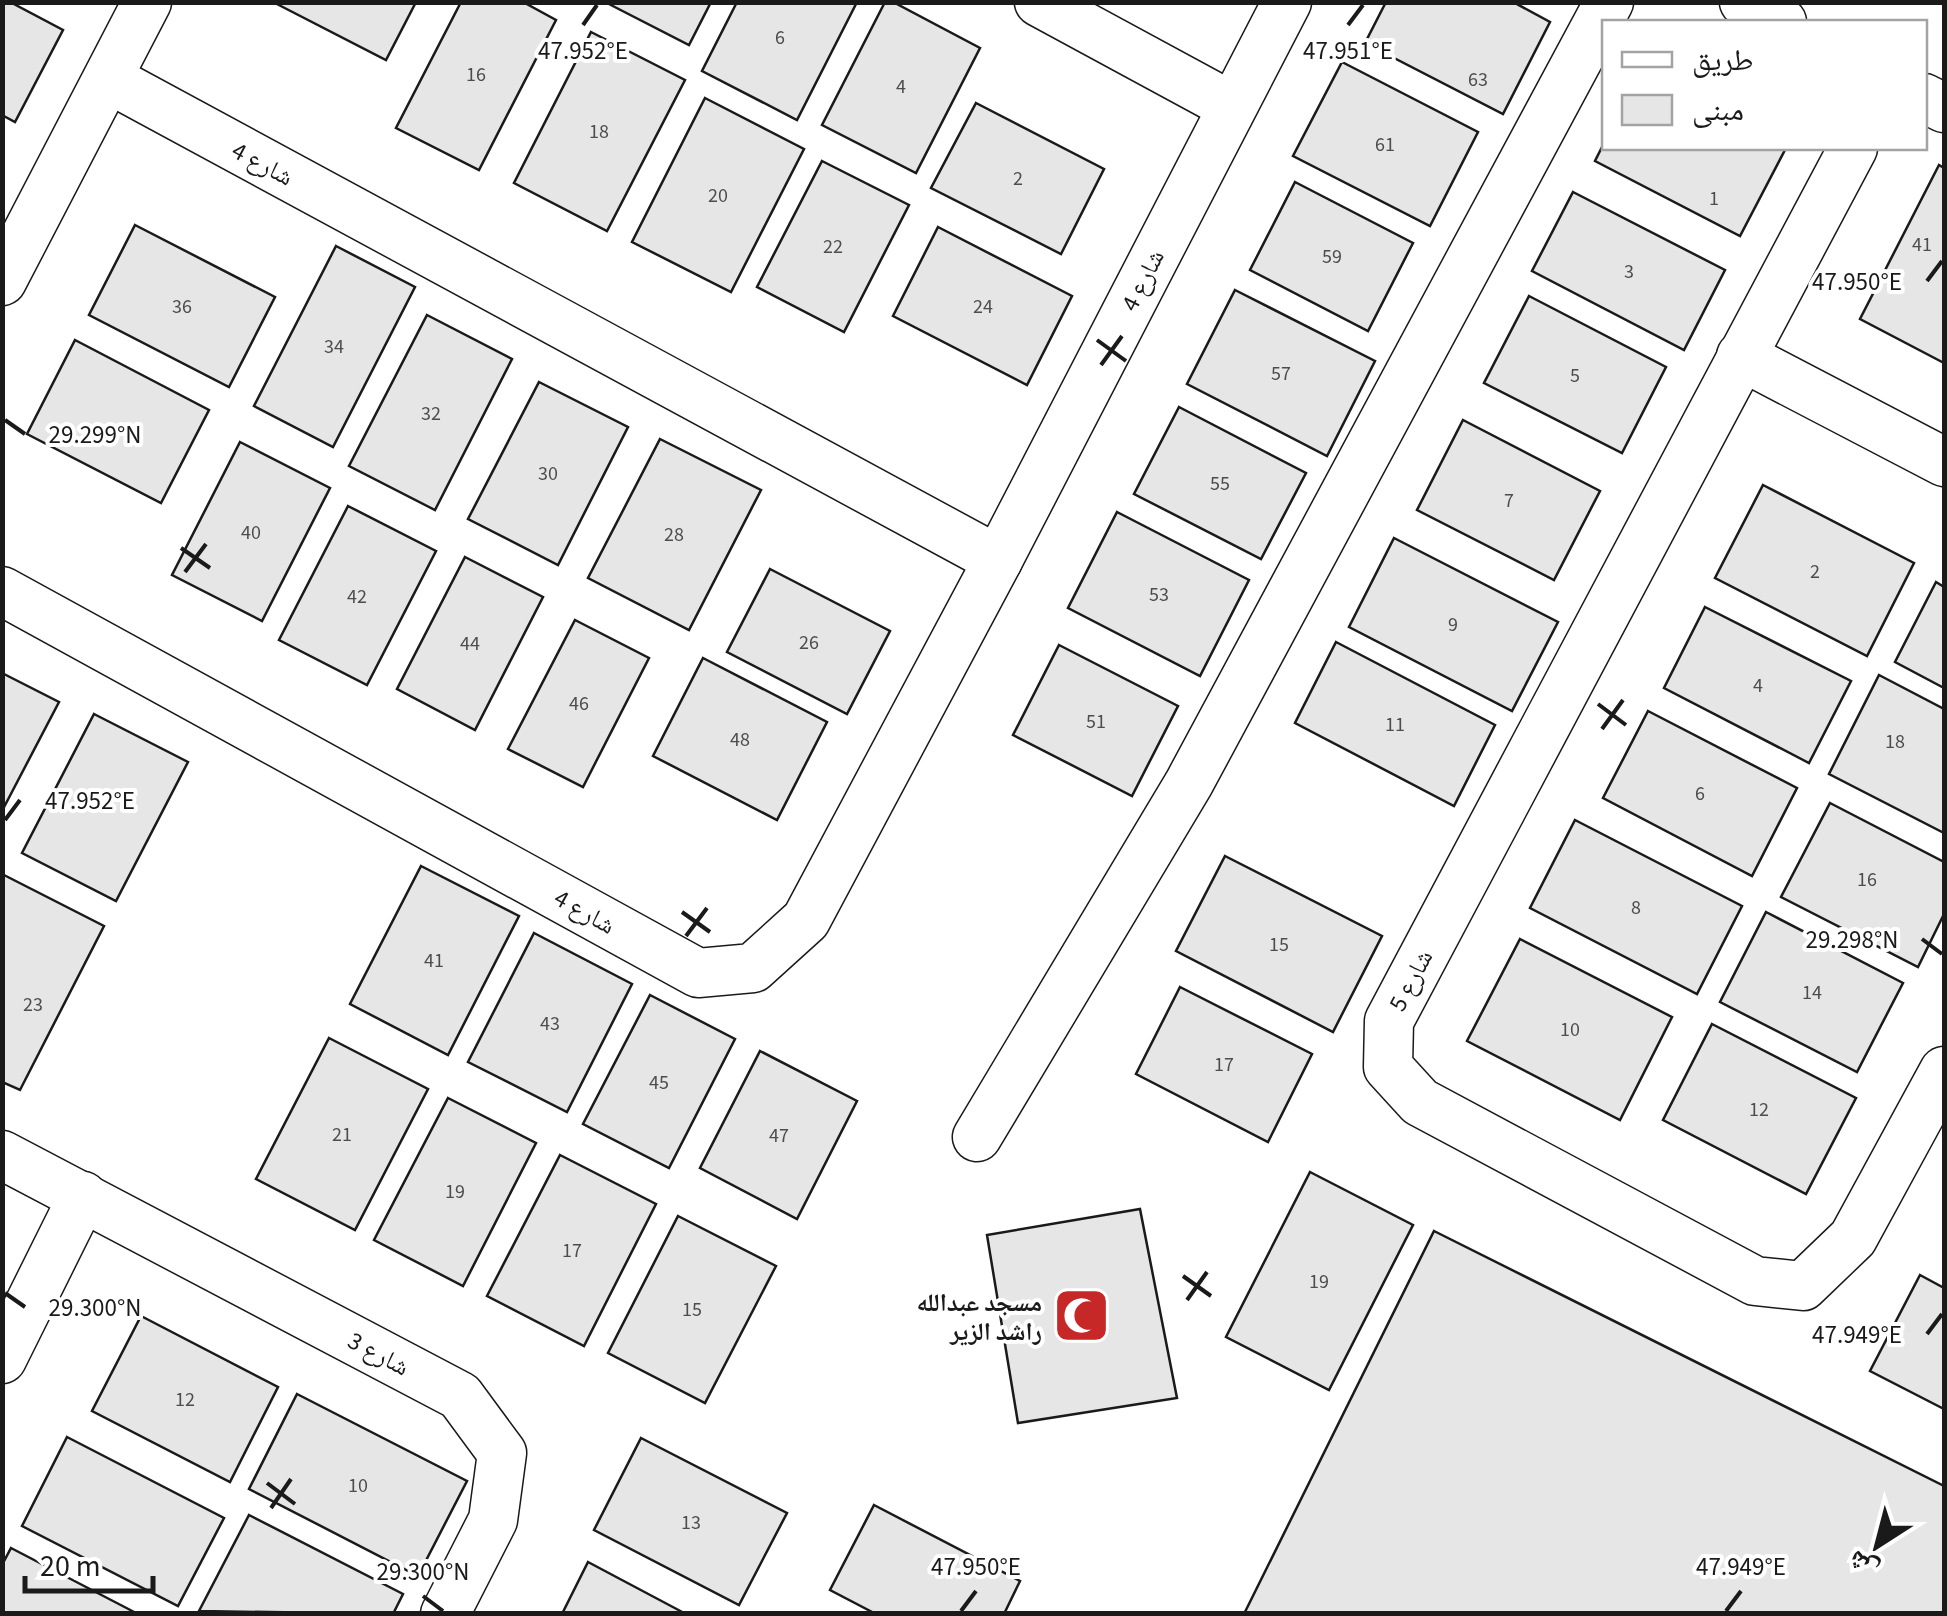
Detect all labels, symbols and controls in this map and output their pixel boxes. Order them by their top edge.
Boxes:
legend [1602,20,1927,150]
house number: 6 [775,24,785,52]
text: 47.952°E [538,33,628,69]
text: 47.951°E [1303,33,1393,69]
text: طريق [1692,39,1753,82]
house number: 16 [466,61,486,89]
house number: 63 [1468,66,1488,94]
house number: 4 [896,73,906,101]
text: مبنى [1692,89,1744,132]
house number: 18 [589,118,609,146]
house number: 61 [1375,131,1395,159]
street label: شارع 4 [225,133,300,195]
house number: 2 [1013,165,1023,193]
house number: 20 [708,182,728,210]
house number: 1 [1709,185,1719,213]
house number: 41 [1912,231,1932,259]
house number: 22 [823,233,843,261]
street label: شارع 4 [1112,243,1174,318]
house number: 59 [1322,243,1342,271]
house number: 3 [1624,258,1634,286]
text: 47.950°E [1812,264,1902,300]
house number: 36 [172,293,192,321]
house number: 24 [973,293,993,321]
house number: 34 [324,333,344,361]
house number: 57 [1271,360,1291,388]
house number: 5 [1570,362,1580,390]
house number: 32 [421,400,441,428]
text: 29.299°N [49,417,141,453]
house number: 30 [538,460,558,488]
house number: 55 [1210,470,1230,498]
house number: 7 [1504,487,1514,515]
house number: 40 [241,519,261,547]
house number: 28 [664,521,684,549]
house number: 2 [1810,558,1820,586]
house number: 53 [1149,581,1169,609]
house number: 42 [347,583,367,611]
house number: 9 [1448,611,1458,639]
house number: 26 [799,629,819,657]
house number: 44 [460,630,480,658]
house number: 4 [1753,672,1763,700]
house number: 46 [569,690,589,718]
house number: 51 [1086,708,1106,736]
house number: 11 [1385,711,1405,739]
house number: 48 [730,726,750,754]
house number: 18 [1885,728,1905,756]
house number: 6 [1695,780,1705,808]
text: 47.952°E [45,783,135,819]
house number: 16 [1857,866,1877,894]
street label: شارع 4 [547,880,622,943]
house number: 8 [1631,894,1641,922]
text: 29.298°N [1806,922,1898,958]
house number: 15 [1269,931,1289,959]
street label: شارع 5 [1380,943,1442,1018]
house number: 41 [424,947,444,975]
house number: 14 [1802,979,1822,1007]
house number: 23 [23,991,43,1019]
house number: 43 [540,1010,560,1038]
house number: 10 [1560,1016,1580,1044]
house number: 17 [1214,1051,1234,1079]
house number: 45 [649,1069,669,1097]
house number: 12 [1749,1096,1769,1124]
house number: 21 [332,1121,352,1149]
house number: 47 [769,1122,789,1150]
house number: 19 [445,1178,465,1206]
house number: 17 [562,1237,582,1265]
house number: 19 [1309,1268,1329,1296]
place label: مسجد عبدالله راشد الزير [917,1285,1042,1350]
mosque icon: مسجد عبدالله راشد الزير [1051,1286,1111,1346]
text: 29.300°N [49,1290,141,1326]
house number: 15 [682,1296,702,1324]
text: 47.949°E [1812,1317,1902,1353]
street label: شارع 3 [341,1323,416,1385]
house number: 12 [175,1386,195,1414]
house number: 10 [348,1472,368,1500]
north arrow [1827,1496,1927,1596]
house number: 13 [681,1509,701,1537]
scale bar [25,1531,152,1593]
text: ش [1839,1541,1887,1590]
text: 20 m [40,1545,101,1588]
text: 47.950°E [931,1549,1021,1585]
text: 47.949°E [1696,1549,1786,1585]
text: 29.300°N [377,1554,469,1590]

